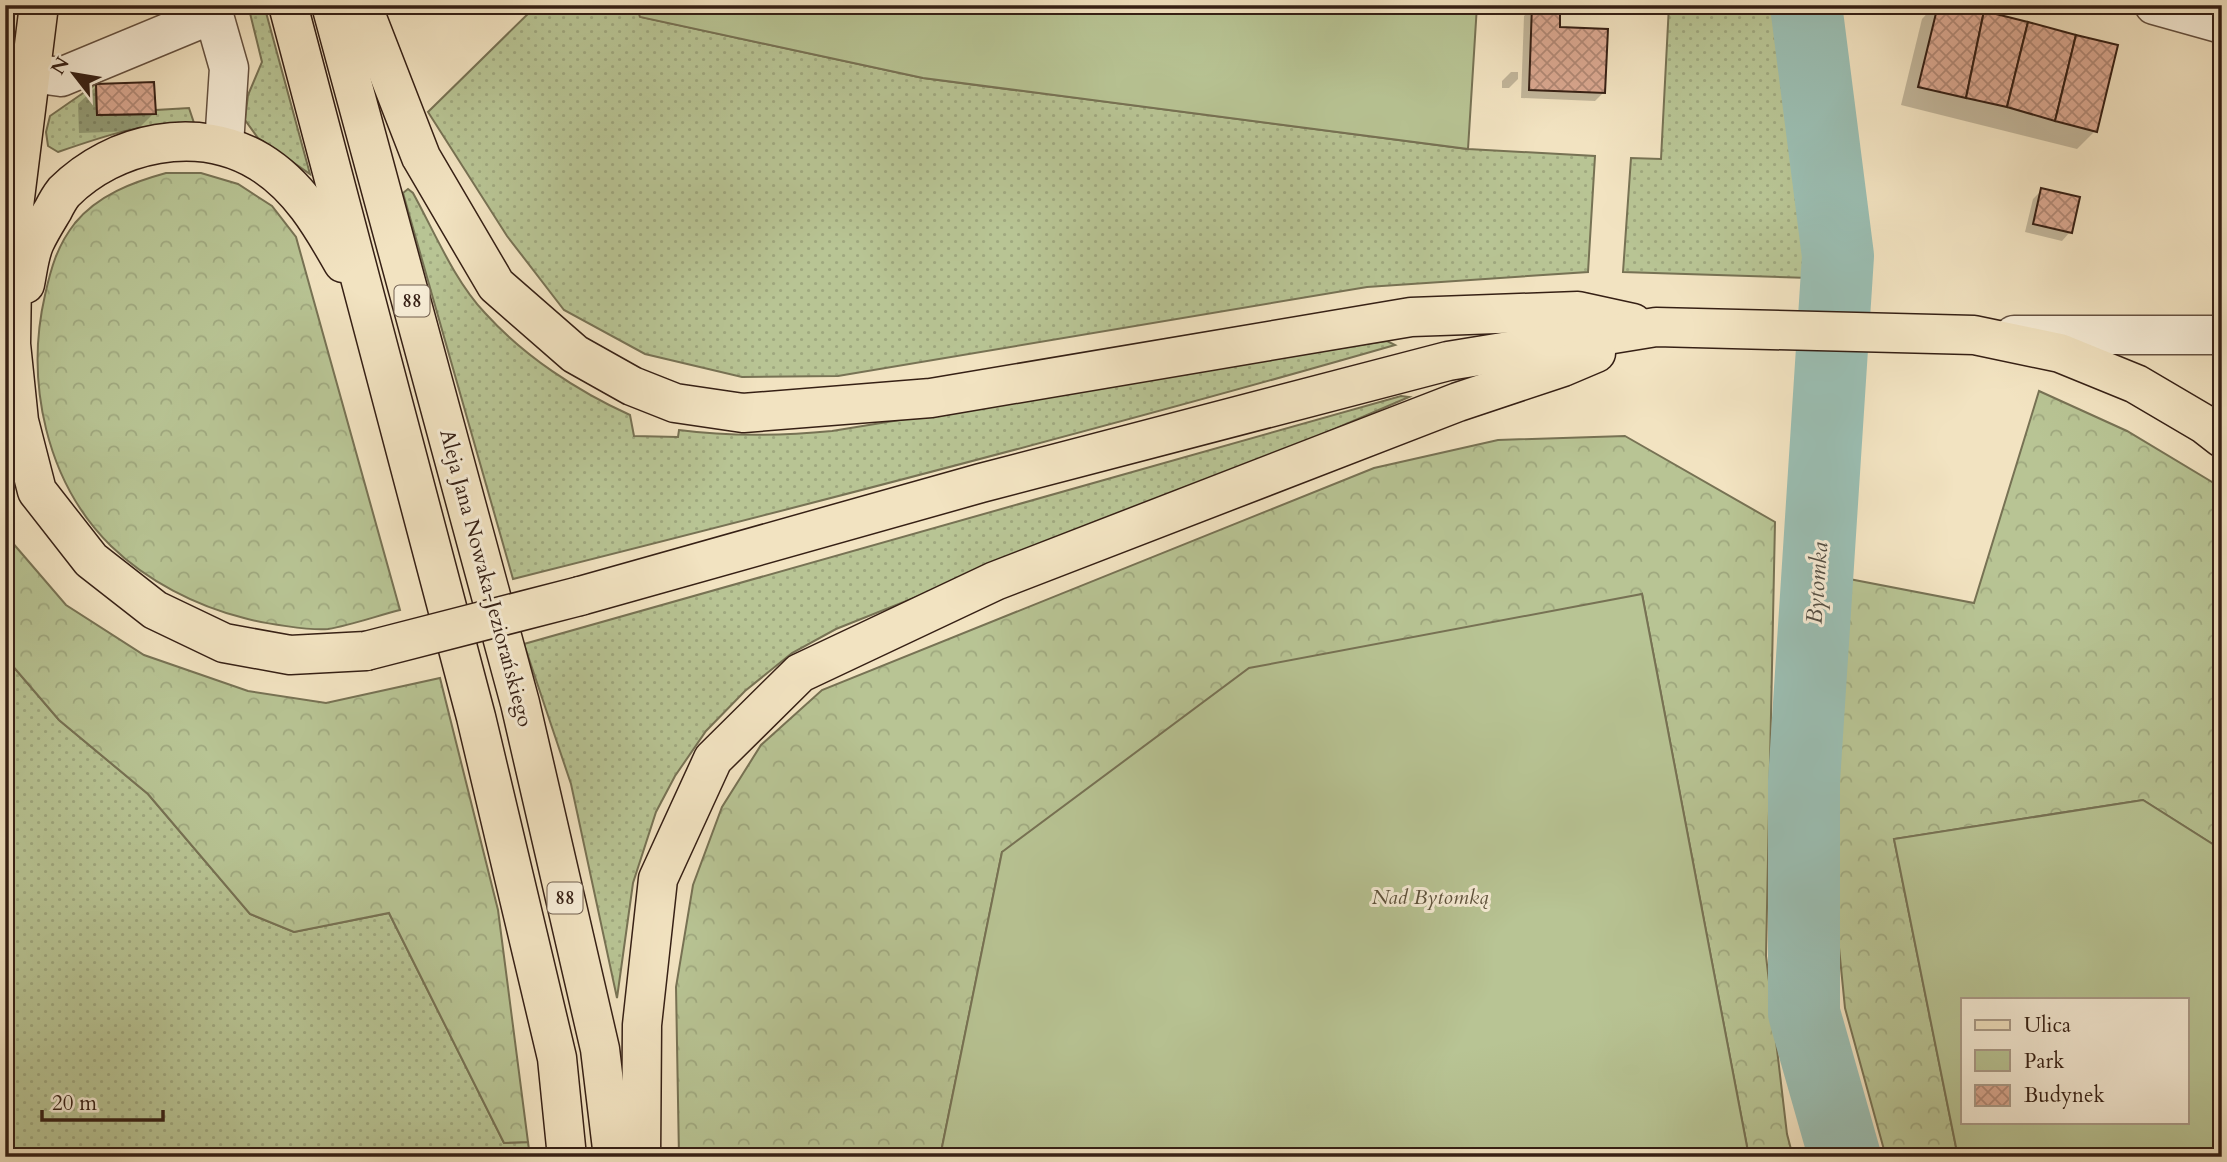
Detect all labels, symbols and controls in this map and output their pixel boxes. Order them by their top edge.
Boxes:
north arrow [38,38,108,108]
text: N [45,52,76,80]
road number: 88 [394,286,430,316]
street label: Aleja Jana Nowaka-Jeziorańskiego [432,426,540,730]
water label: Bytomka [1799,541,1835,625]
road number: 88 [548,882,582,914]
park label: Nad Bytomką [1372,883,1488,912]
legend [1961,998,2188,1124]
text: Ulica [2024,1011,2071,1040]
text: Park [2024,1047,2065,1076]
scale bar [42,1078,163,1122]
text: Budynek [2024,1081,2106,1110]
text: 20 m [52,1089,97,1118]

